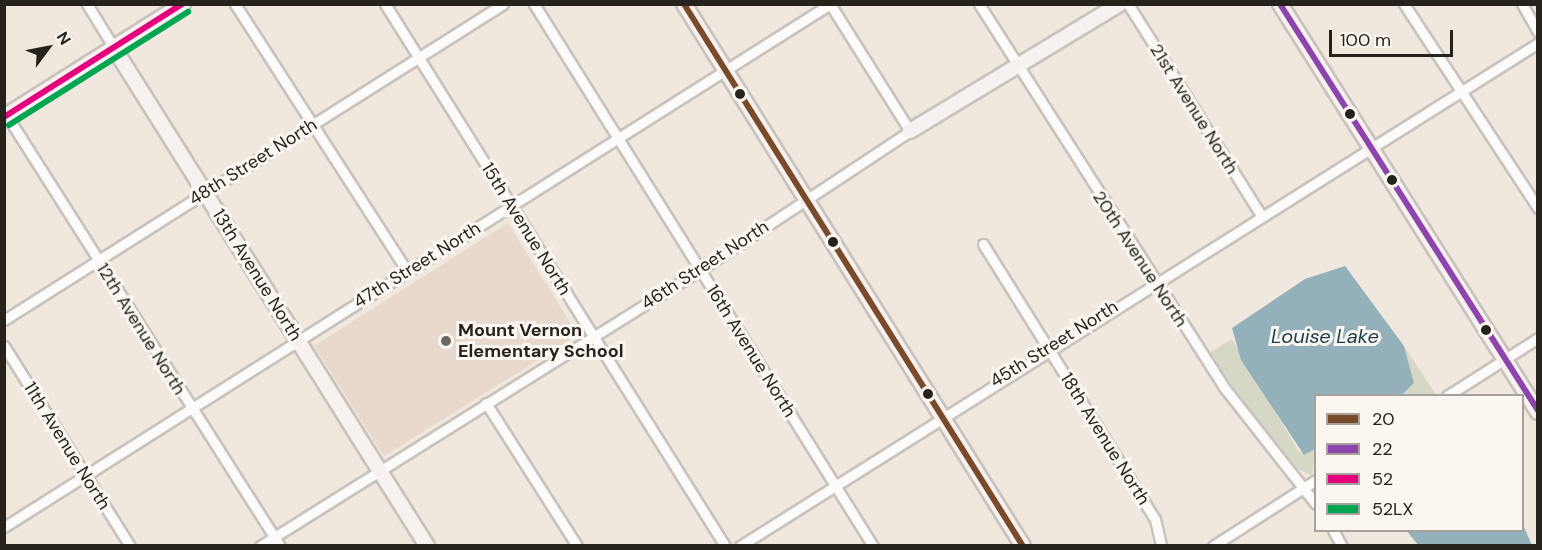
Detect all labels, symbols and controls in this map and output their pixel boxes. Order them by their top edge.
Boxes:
north arrow [18,18,78,78]
scale bar [1332,18,1456,56]
text: N [52,28,76,49]
text: 100 m [1340,28,1391,52]
street label: 21st Avenue North [1145,40,1243,178]
unlabelled marker [734,88,746,100]
unlabelled marker [1344,108,1356,120]
street label: 48th Street North [185,114,321,210]
street label: 15th Avenue North [477,159,575,299]
unlabelled marker [1386,174,1398,186]
street label: 20th Avenue North [1088,187,1192,331]
street label: 13th Avenue North [208,205,306,345]
street label: 46th Street North [637,216,773,314]
street label: 47th Street North [349,217,485,313]
unlabelled marker [827,236,839,248]
street label: 12th Avenue North [92,259,190,399]
street label: 16th Avenue North [702,281,800,421]
street label: 45th Street North [986,296,1122,392]
place label: Mount Vernon Elementary School [458,320,624,362]
water label: Louise Lake [1271,324,1379,348]
unlabelled marker [1480,324,1492,336]
marker: Mount Vernon Elementary School [439,334,453,348]
street label: 18th Avenue North [1056,369,1154,509]
street label: 11th Avenue North [19,378,115,514]
unlabelled marker [922,388,934,400]
legend [1314,394,1524,532]
text: 20 [1372,407,1395,431]
text: 22 [1372,437,1393,461]
text: 52 [1372,467,1393,491]
text: 52LX [1372,497,1413,521]

